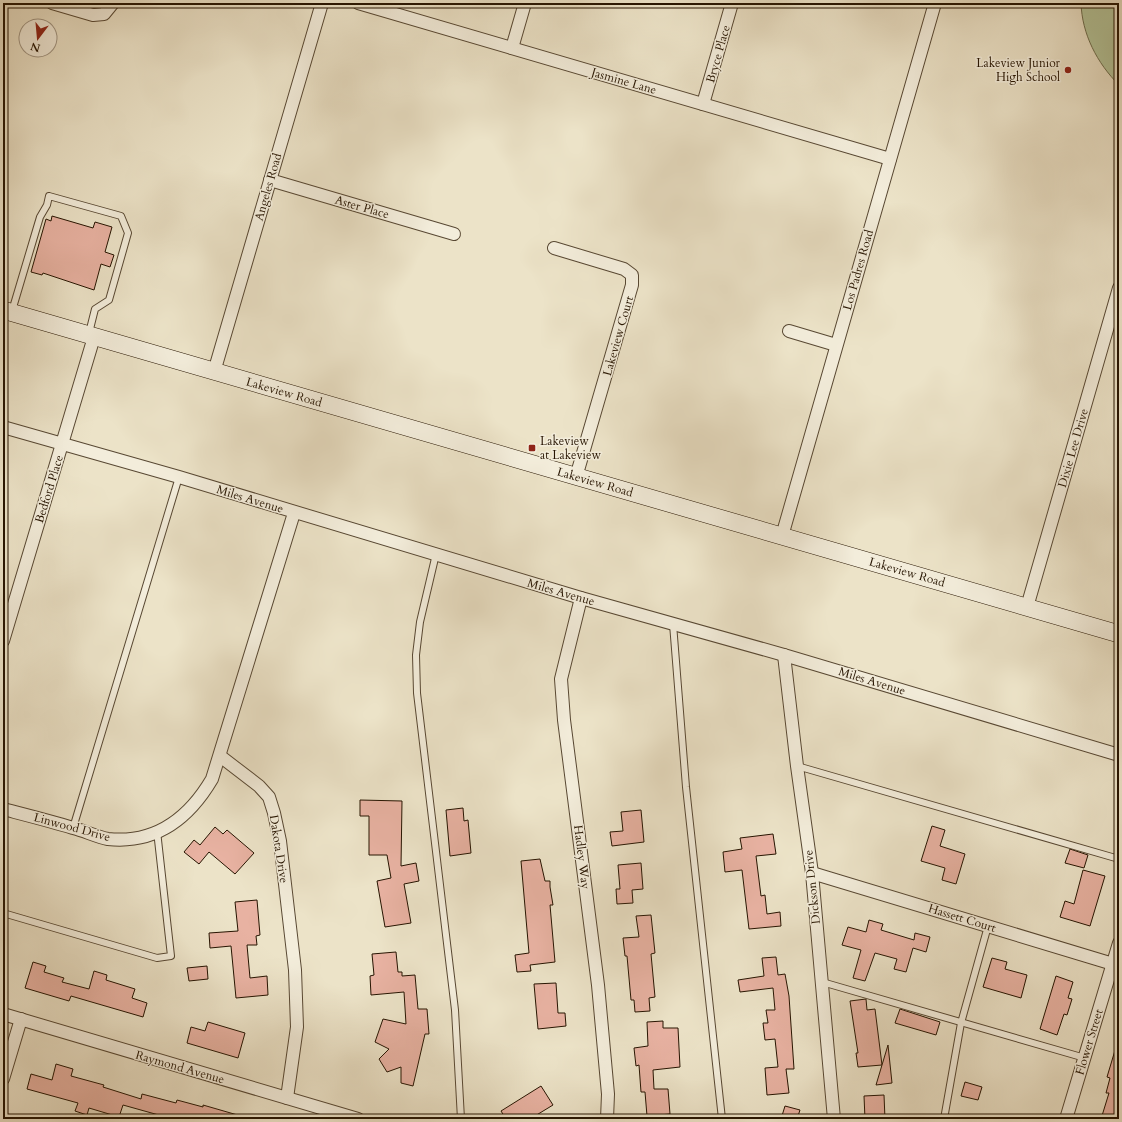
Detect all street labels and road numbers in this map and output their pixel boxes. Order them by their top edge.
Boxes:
street label: Bryce Place [702,23,734,85]
street label: Jasmine Lane [588,64,658,98]
street label: Angeles Road [251,151,285,223]
street label: Aster Place [333,192,391,222]
street label: Los Padres Road [839,227,877,312]
street label: Lakeview Court [599,294,637,378]
street label: Lakeview Road [244,373,324,411]
street label: Dixie Lee Drive [1054,407,1092,489]
street label: Bedford Place [31,453,67,525]
street label: Lakeview Road [555,463,635,501]
street label: Miles Avenue [215,481,285,517]
street label: Lakeview Road [867,553,947,591]
street label: Miles Avenue [525,575,597,609]
street label: Miles Avenue [837,663,907,699]
street label: Linwood Drive [32,809,112,845]
street label: Dakota Drive [266,814,292,884]
street label: Hadley Way [570,824,594,891]
street label: Dickson Drive [800,849,824,925]
street label: Hassett Court [926,900,998,936]
street label: Flower Street [1071,1007,1107,1077]
street label: Raymond Avenue [134,1047,226,1087]

